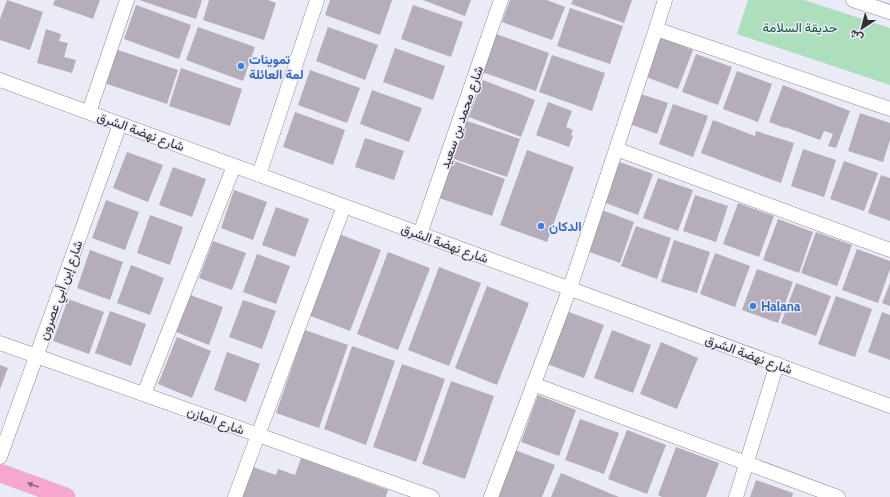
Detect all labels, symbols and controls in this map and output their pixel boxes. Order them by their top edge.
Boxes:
north arrow [842,8,882,48]
park label: حديقة السلامة [762,19,838,35]
text: ش [847,27,866,46]
place label: تموينات لمة العائلة [249,51,304,82]
marker: تموينات لمة العائلة [236,61,246,71]
street label: شارع محمد بن سعيد [436,64,488,171]
street label: شارع نهضة الشرق [95,108,187,156]
place label: الدكان [549,218,582,234]
street label: شارع نهضة الشرق [399,220,491,268]
marker: الدكان [536,221,546,231]
street label: شارع إبن أبي عصرون [35,238,88,343]
place label: Halana [761,298,801,314]
marker: Halana [748,301,758,311]
street label: شارع نهضة الشرق [703,331,795,379]
street label: شارع المازن [185,402,247,440]
one-way arrow [27,482,39,488]

